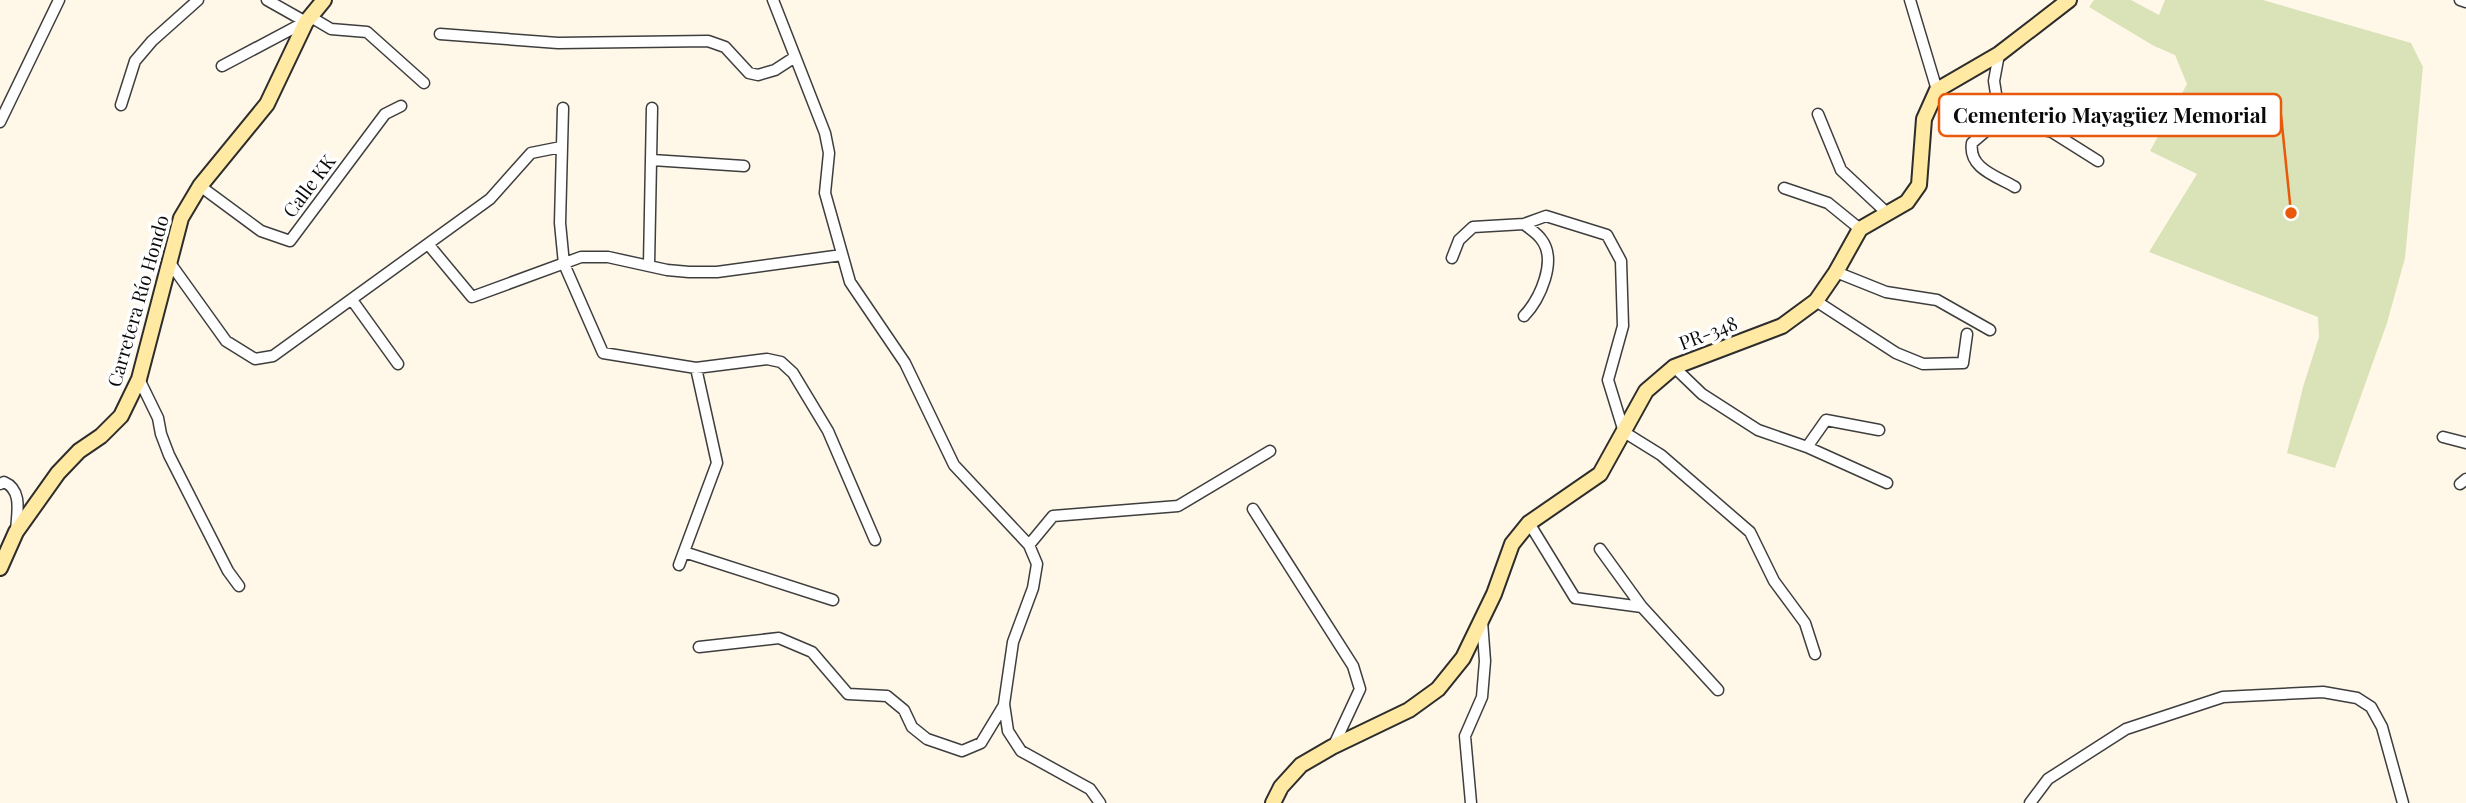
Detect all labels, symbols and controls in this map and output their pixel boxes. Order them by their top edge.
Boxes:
callout: Cementerio Mayagüez Memorial [1939,94,2281,136]
text: Cementerio Mayagüez Memorial [1953,100,2268,128]
street label: Calle KK [276,148,341,222]
street label: Carretera Río Hondo [100,212,174,390]
street label: PR-348 [1675,309,1741,355]

